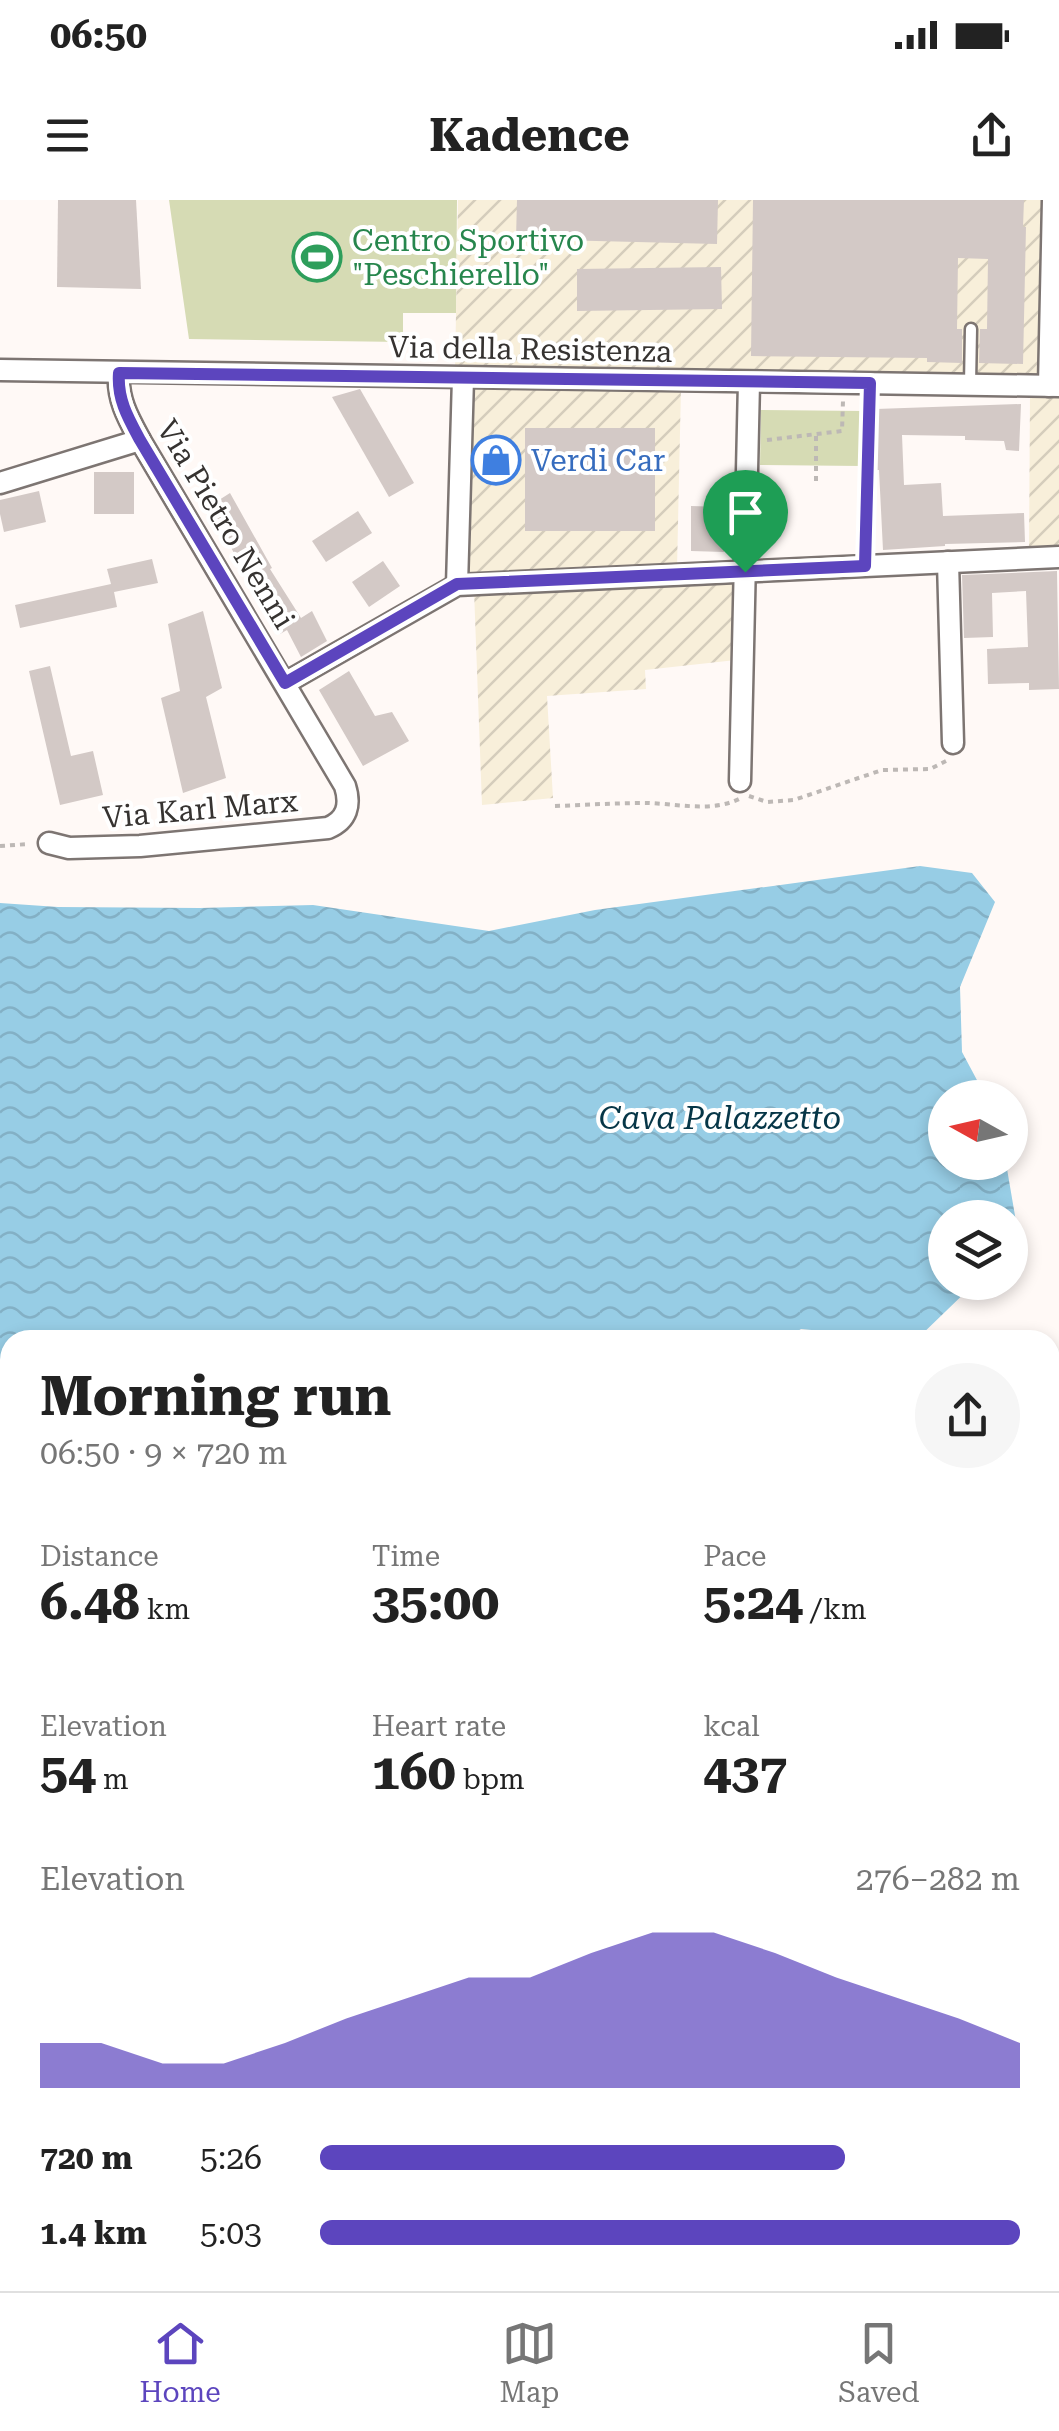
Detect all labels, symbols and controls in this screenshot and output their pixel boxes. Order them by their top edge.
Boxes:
text: 06:50 [50,13,147,57]
icon: menu [40,108,95,163]
icon: share [964,108,1019,163]
text: Kadence [429,109,630,162]
place label: Centro Sportivo "Peschierello" [352,223,584,292]
sports icon: Centro Sportivo "Peschierello" [291,231,343,283]
street label: Via della Resistenza [388,329,672,369]
street label: Via Pietro Nenni [150,413,302,635]
shop icon: Verdi Car [470,434,522,486]
place label: Verdi Car [531,443,665,478]
pin [703,470,788,573]
icon: arrive [718,485,773,540]
street label: Via Karl Marx [101,783,300,835]
north arrow [928,1080,1028,1180]
map controls [928,1080,1028,1300]
water label: Cava Palazzetto [599,1099,841,1137]
button: layers [928,1200,1028,1300]
button: share [915,1363,1020,1468]
text: Morning run [40,1364,391,1428]
text: 06:50 · 9 × 720 m [40,1434,287,1472]
text: Distance [40,1540,159,1573]
text: Time [372,1540,440,1573]
text: Pace [703,1540,767,1573]
text: 6.48 [40,1573,140,1631]
text: 35:00 [372,1573,499,1631]
text: 5:24 [703,1573,803,1631]
text: km [140,1593,190,1626]
text: /km [803,1593,867,1626]
text: Elevation [40,1710,167,1743]
text: Heart rate [372,1710,506,1743]
text: kcal [703,1710,760,1743]
text: 54 [40,1743,96,1801]
text: 160 [372,1743,456,1801]
text: 437 [703,1743,787,1801]
text: m [96,1763,129,1796]
text: bpm [456,1763,525,1796]
text: Elevation [40,1860,185,1898]
text: 276–282 m [856,1860,1020,1898]
text: 720 m [40,2139,133,2177]
text: 5:26 [200,2139,262,2177]
text: 1.4 km [40,2214,147,2252]
text: 5:03 [200,2214,262,2252]
tab: Home [139,2316,221,2409]
tab: Map [500,2316,559,2409]
tab: Saved [838,2316,920,2409]

